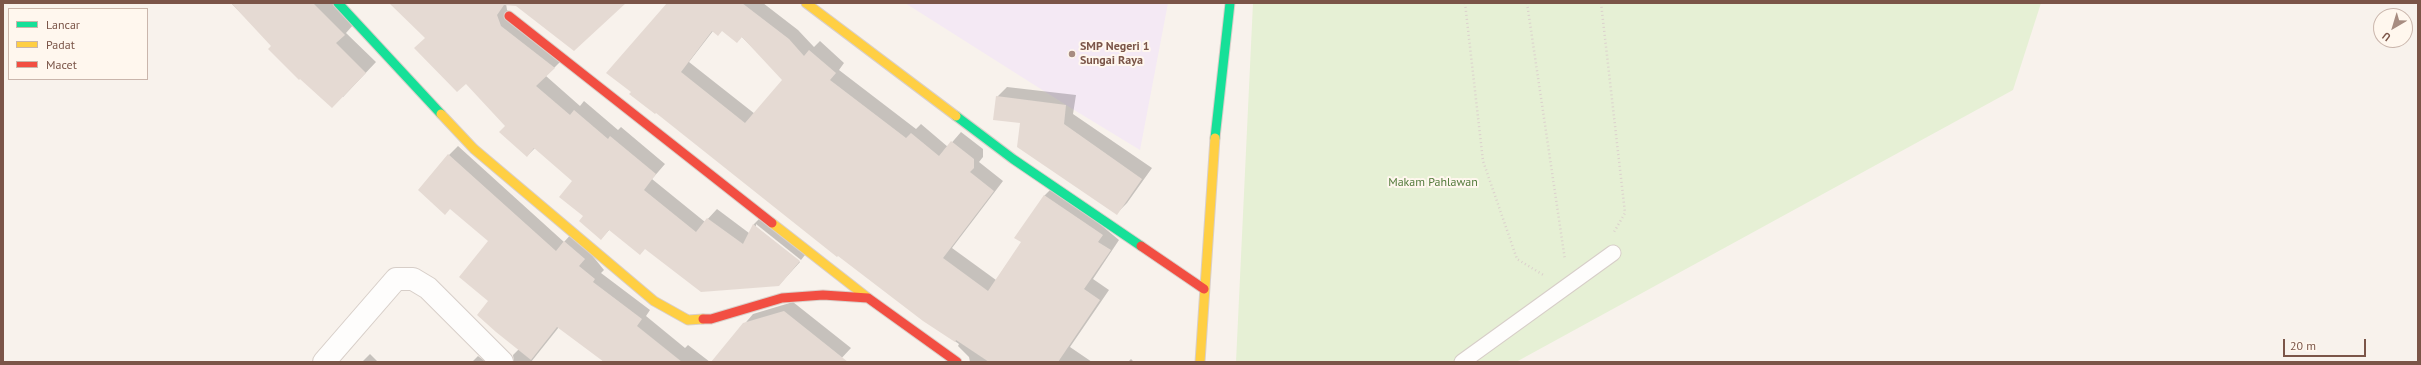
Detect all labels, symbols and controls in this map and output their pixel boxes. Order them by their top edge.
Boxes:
legend [8,8,148,80]
north arrow [2373,8,2413,48]
text: Lancar [46,17,80,32]
text: U [2379,29,2393,44]
text: Padat [46,37,75,52]
place label: SMP Negeri 1 Sungai Raya [1080,40,1150,68]
marker: SMP Negeri 1 Sungai Raya [1067,49,1077,59]
text: Macet [46,57,77,72]
park label: Makam Pahlawan [1388,176,1478,190]
scale bar [2285,331,2368,357]
text: 20 m [2290,338,2316,353]

